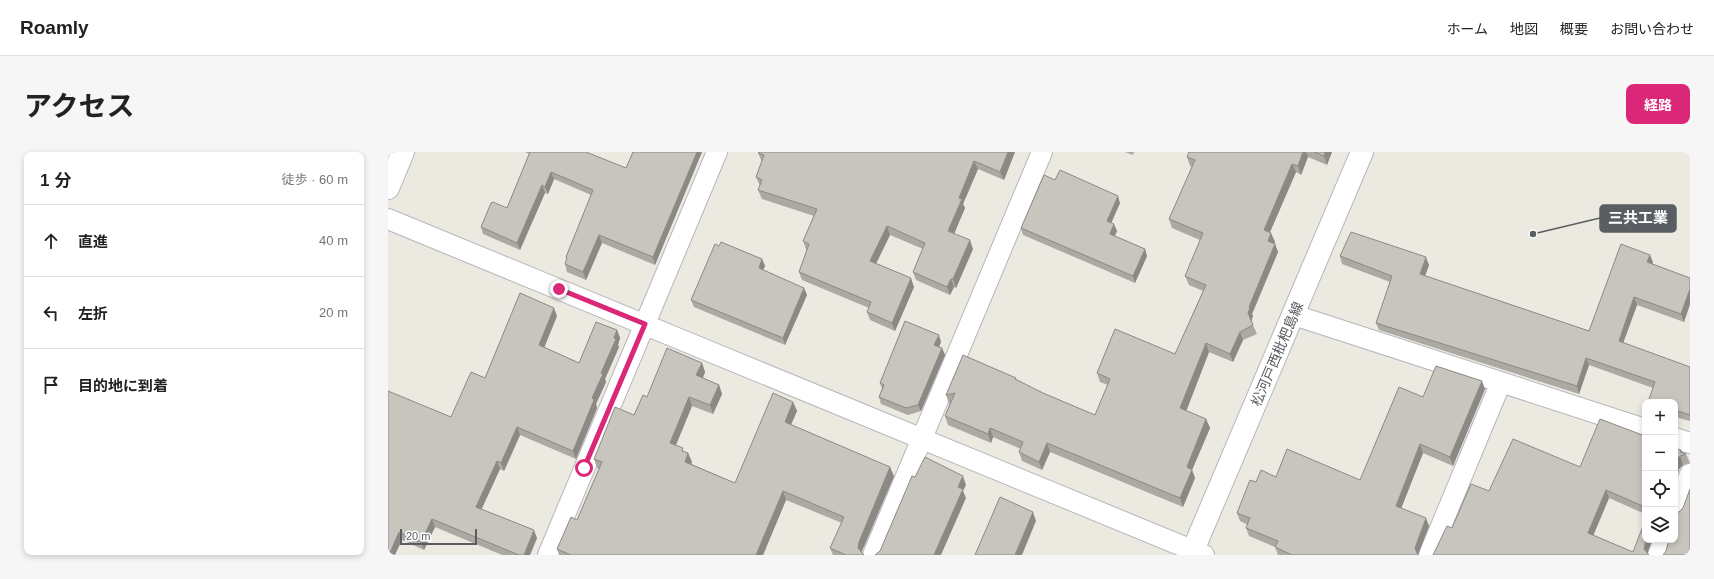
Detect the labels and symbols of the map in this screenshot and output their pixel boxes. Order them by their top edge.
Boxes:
callout: 三共工業 [1600,205,1676,232]
text: 三共工業 [1608,209,1668,226]
route end [550,280,568,298]
street label: 松河戸西枇杷島線 [1248,299,1306,409]
route start [575,459,593,477]
scale bar [400,527,477,546]

